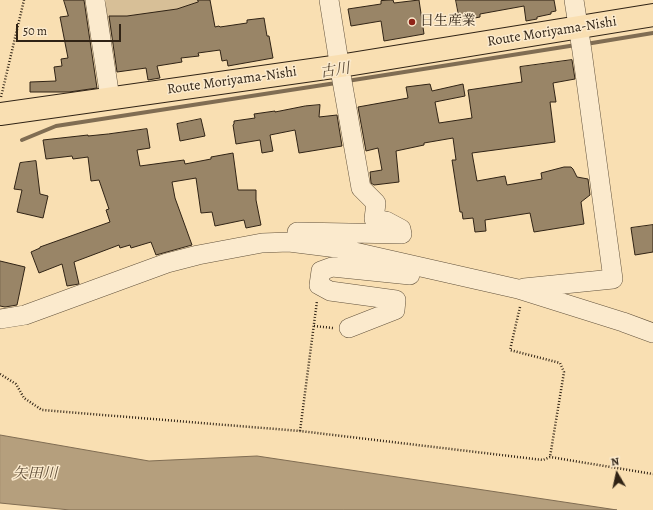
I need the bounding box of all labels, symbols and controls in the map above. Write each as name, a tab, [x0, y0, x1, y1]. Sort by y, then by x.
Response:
street label: Route Moriyama-Nishi	[486, 13, 618, 51]
place label: 日生産業	[420, 14, 476, 30]
scale bar	[18, 16, 123, 42]
marker: 日生産業	[407, 17, 417, 27]
text: 50 m	[23, 23, 47, 39]
water label: 古川	[319, 60, 351, 82]
street label: Route Moriyama-Nishi	[166, 64, 298, 98]
north arrow	[597, 454, 637, 494]
text: N	[610, 454, 620, 470]
water label: 矢田川	[13, 465, 57, 483]

